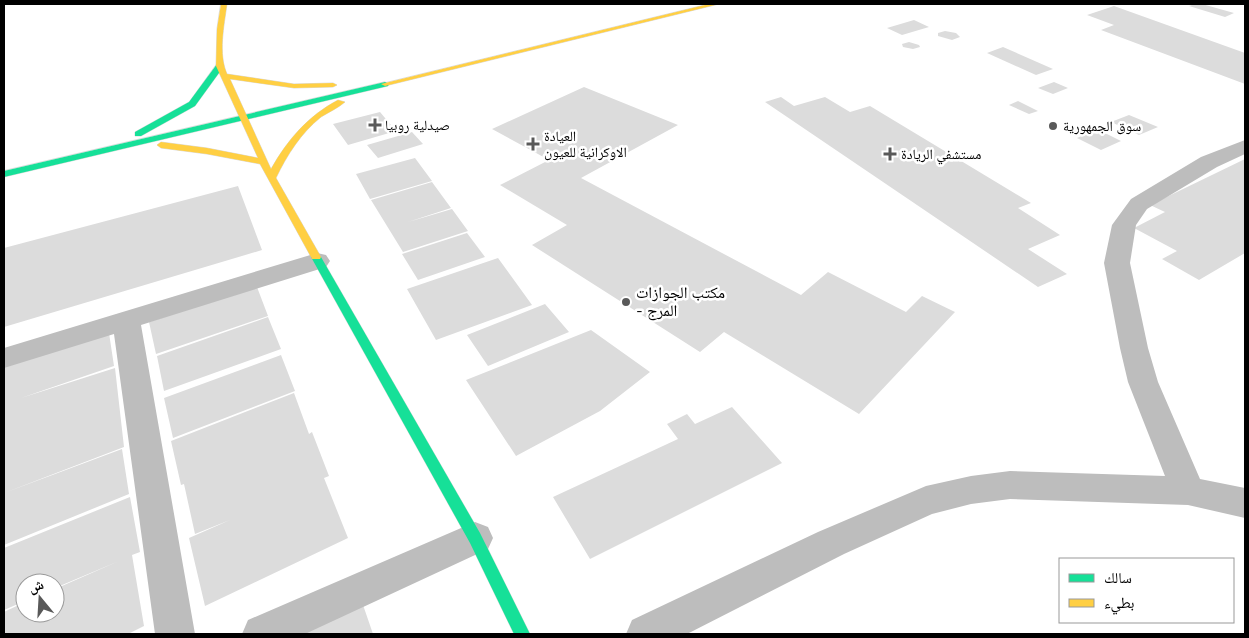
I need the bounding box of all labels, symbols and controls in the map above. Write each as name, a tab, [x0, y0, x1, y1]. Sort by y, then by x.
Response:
place label: صيدلية روبيا	[385, 116, 450, 135]
place label: سوق الجمهورية	[1063, 117, 1141, 136]
marker: صيدلية روبيا	[369, 119, 381, 131]
marker: سوق الجمهورية	[1047, 120, 1059, 132]
place label: العيادة الاوكرانية للعيون	[544, 127, 627, 162]
marker: العيادة الاوكرانية للعيون	[526, 137, 540, 151]
place label: مستشفي الريادة	[901, 145, 981, 165]
marker: مستشفي الريادة	[883, 147, 897, 161]
place label: مكتب الجوازات - المرج	[636, 282, 725, 322]
marker: مكتب الجوازات - المرج	[620, 296, 632, 308]
legend	[1059, 558, 1234, 623]
text: سالك	[1104, 568, 1132, 588]
north arrow	[15, 573, 65, 623]
text: ش	[26, 575, 46, 597]
text: بطيء	[1104, 593, 1134, 615]

